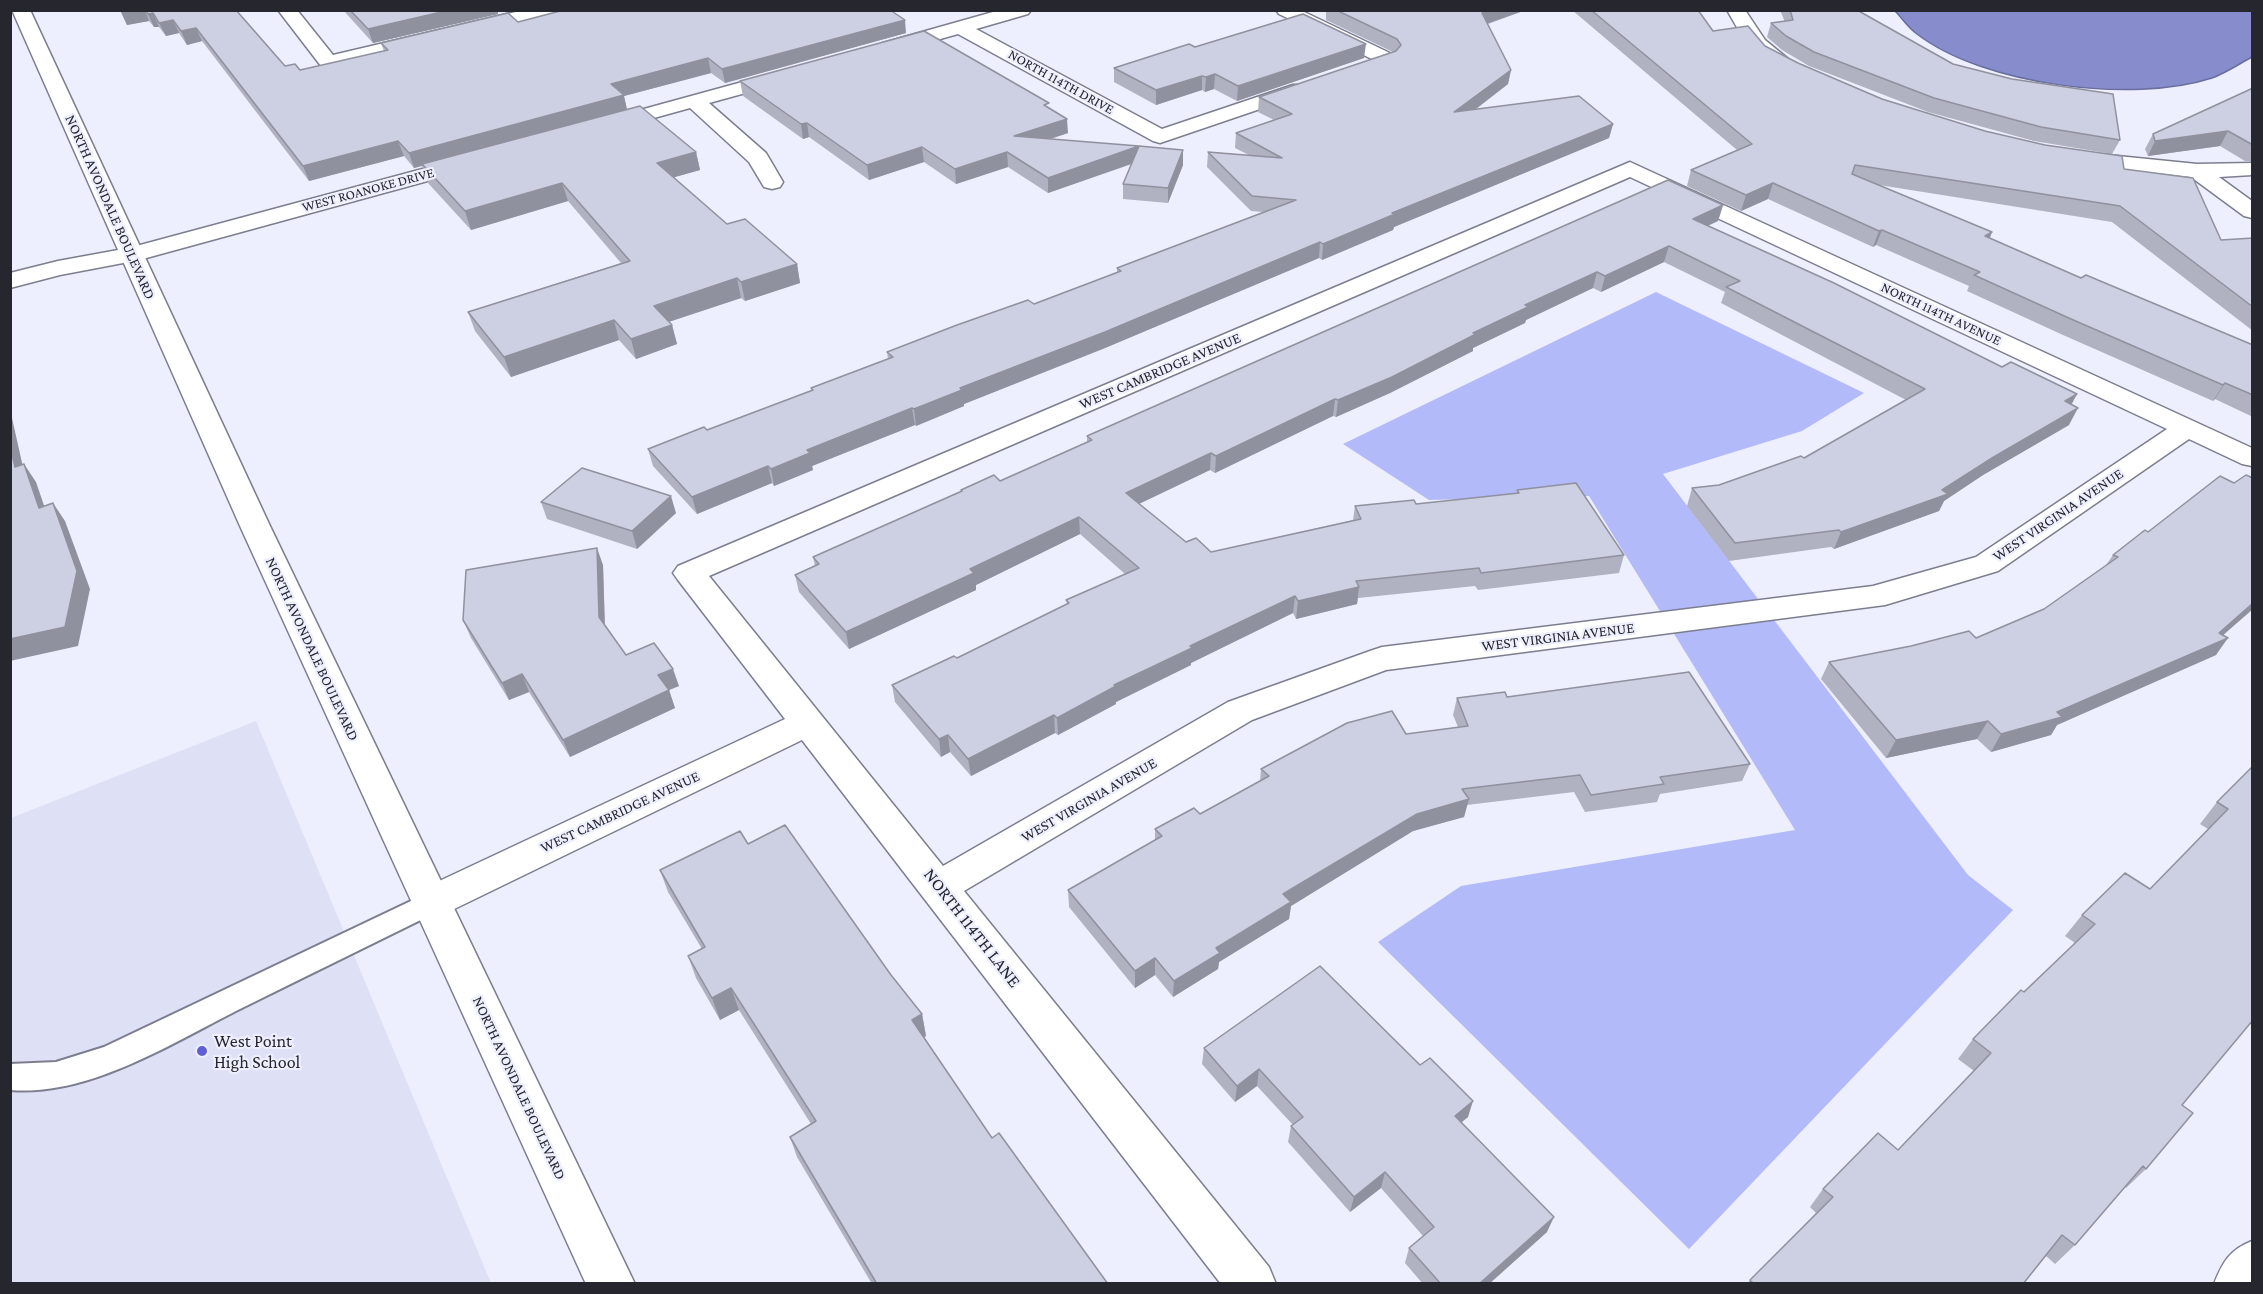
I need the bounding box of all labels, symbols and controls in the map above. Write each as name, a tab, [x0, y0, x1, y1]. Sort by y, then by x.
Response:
street label: NORTH 114TH DRIVE	[1005, 46, 1117, 118]
street label: NORTH AVONDALE BOULEVARD	[61, 112, 159, 302]
street label: WEST ROANOKE DRIVE	[300, 164, 436, 216]
street label: NORTH 114TH AVENUE	[1878, 279, 2004, 349]
street label: WEST CAMBRIDGE AVENUE	[1077, 329, 1243, 413]
street label: WEST VIRGINIA AVENUE	[1989, 465, 2127, 565]
street label: NORTH AVONDALE BOULEVARD	[262, 554, 362, 744]
street label: WEST VIRGINIA AVENUE	[1481, 619, 1635, 655]
street label: WEST VIRGINIA AVENUE	[1018, 754, 1160, 846]
street label: WEST CAMBRIDGE AVENUE	[537, 767, 703, 857]
street label: NORTH 114TH LANE	[919, 864, 1025, 992]
street label: NORTH AVONDALE BOULEVARD	[469, 993, 569, 1183]
place label: West Point High School	[214, 1030, 300, 1072]
marker: West Point High School	[195, 1044, 209, 1058]

